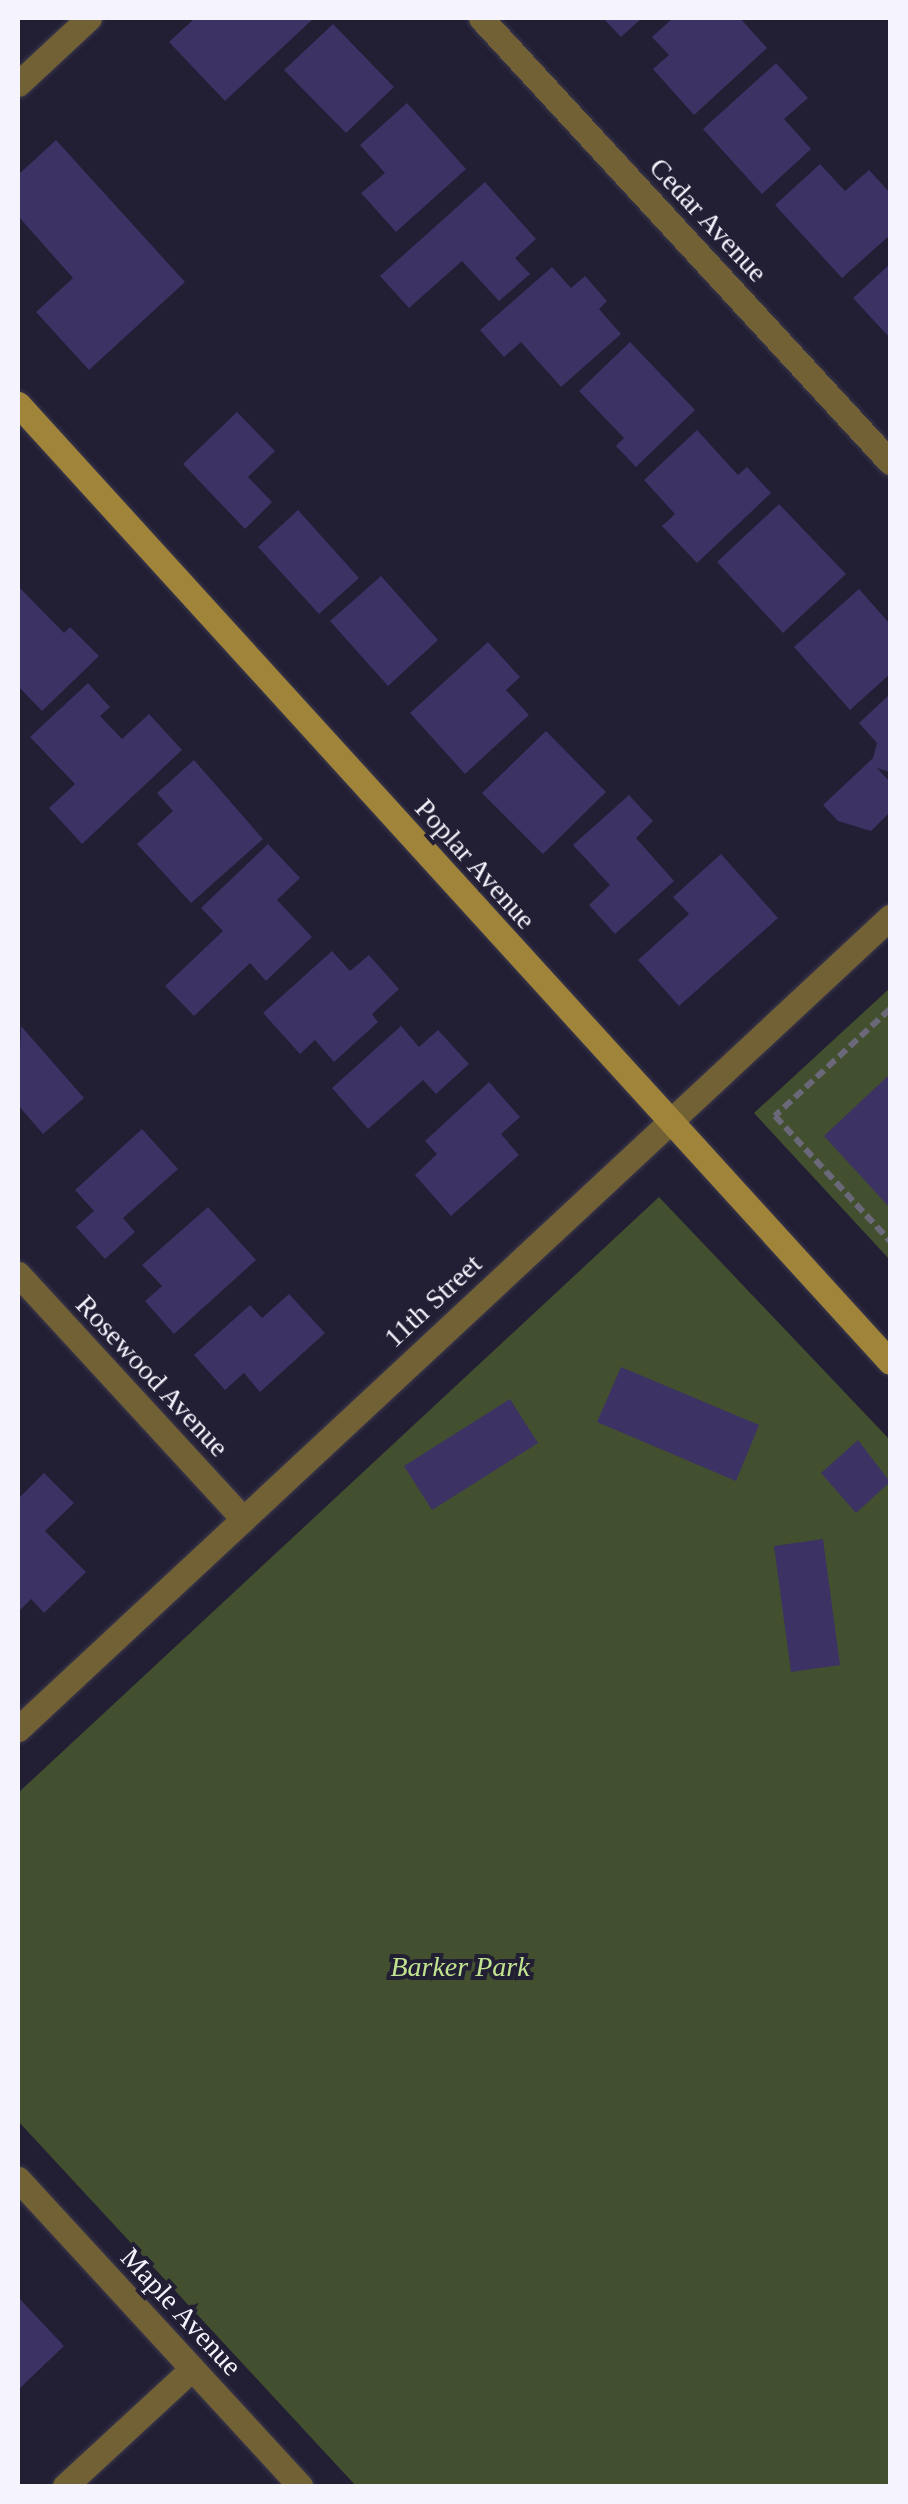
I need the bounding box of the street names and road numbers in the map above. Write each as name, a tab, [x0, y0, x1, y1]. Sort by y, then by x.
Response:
street label: Cedar Avenue	[642, 150, 774, 290]
street label: Poplar Avenue	[407, 791, 543, 937]
street label: 11th Street	[377, 1247, 489, 1355]
street label: Rosewood Avenue	[68, 1288, 236, 1464]
street label: Maple Avenue	[113, 2241, 249, 2383]

